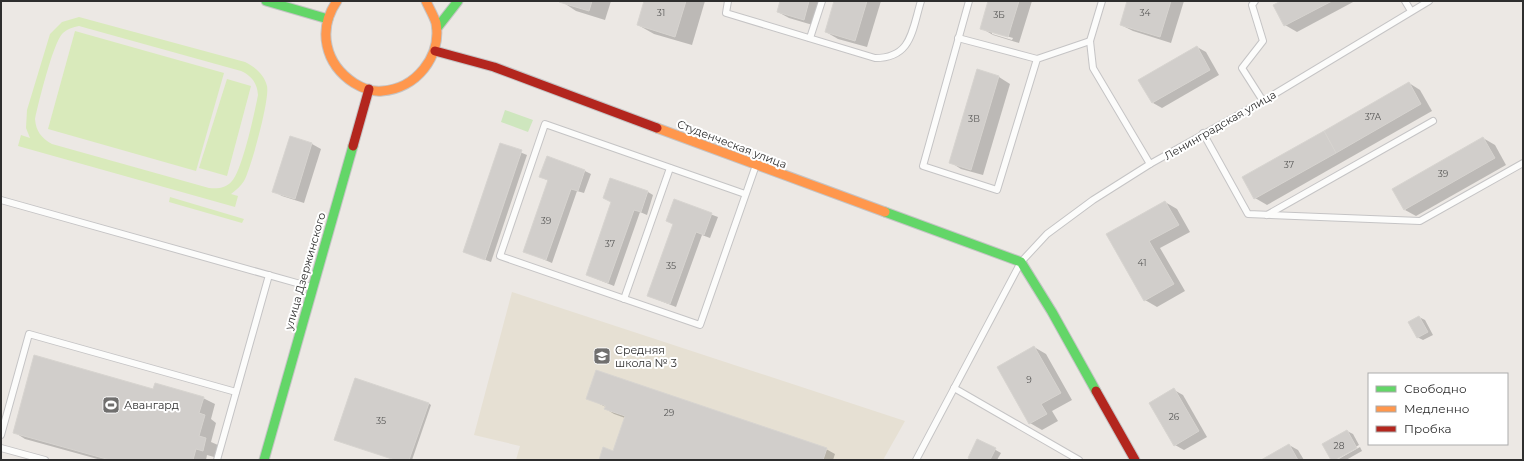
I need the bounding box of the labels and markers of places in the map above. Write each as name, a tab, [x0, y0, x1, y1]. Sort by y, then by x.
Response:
place label: Средняя школа № 3	[615, 343, 677, 370]
school or university icon: Средняя школа № 3	[592, 346, 612, 366]
sports icon: Авангард	[101, 395, 121, 415]
place label: Авангард	[124, 398, 179, 412]

